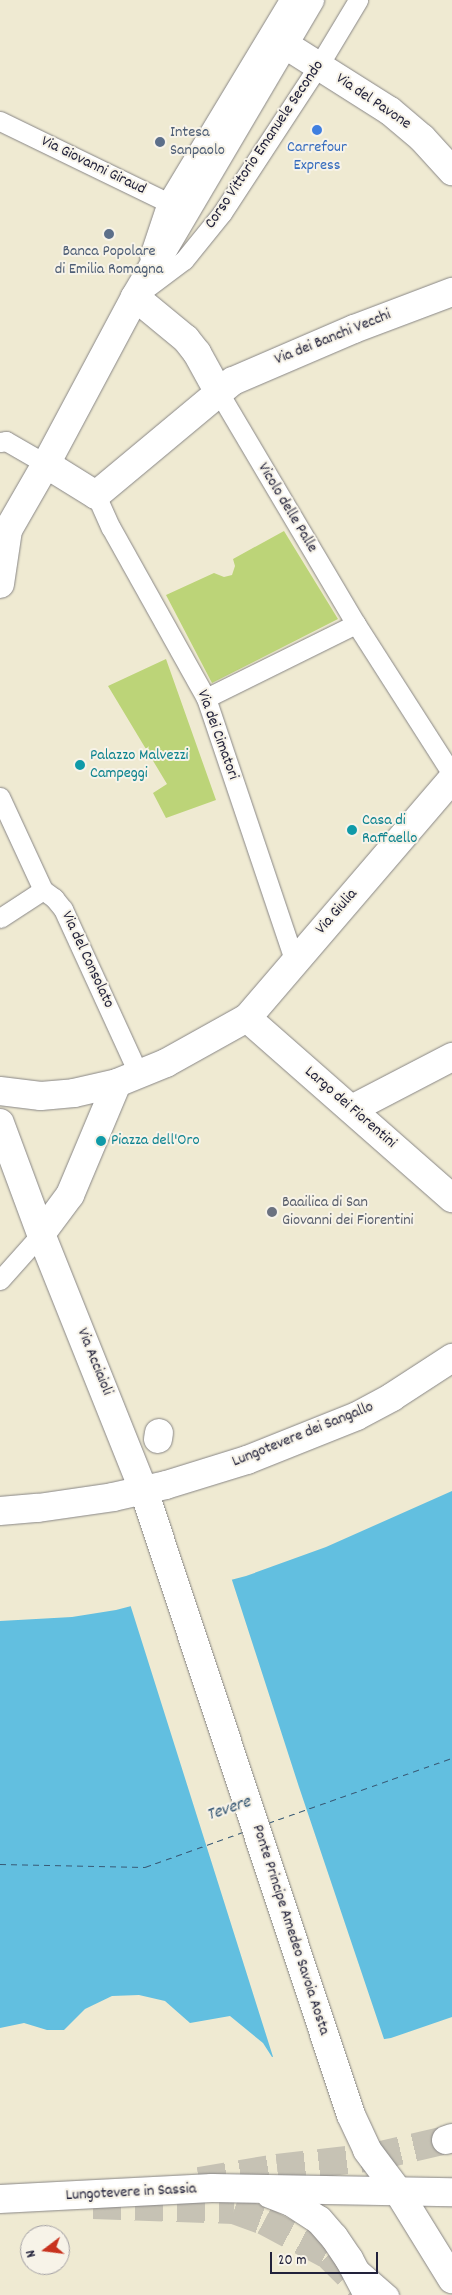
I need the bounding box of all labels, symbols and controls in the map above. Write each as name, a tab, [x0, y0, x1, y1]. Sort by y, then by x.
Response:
street label: Corso Vittorio Emanuele Secondo	[201, 57, 329, 233]
street label: Via del Pavone	[332, 70, 414, 134]
place label: Intesa Sanpaolo	[170, 123, 225, 161]
marker: Carrefour Express	[311, 124, 323, 136]
street label: Via Giovanni Giraud	[37, 132, 149, 200]
marker: Intesa Sanpaolo	[154, 136, 166, 148]
place label: Carrefour Express	[287, 138, 347, 176]
marker: Banca Popolare di Emilia Romagna	[103, 228, 115, 240]
place label: Banca Popolare di Emilia Romagna	[55, 242, 163, 280]
street label: Via dei Banchi Vecchi	[272, 306, 394, 370]
street label: Vicolo delle Palle	[253, 460, 321, 556]
street label: Via dei Cimatori	[192, 687, 242, 783]
place label: Palazzo Malvezzi Campeggi	[90, 746, 189, 784]
marker: Palazzo Malvezzi Campeggi	[74, 759, 86, 771]
place label: Casa di Raffaello	[362, 811, 417, 849]
marker: Casa di Raffaello	[346, 824, 358, 836]
street label: Via Giulia	[312, 885, 362, 939]
street label: Via del Consolato	[56, 909, 118, 1011]
street label: Largo dei Fiorentini	[300, 1063, 400, 1153]
place label: Piazza dell'Oro	[111, 1131, 200, 1151]
marker: Piazza dell'Oro	[95, 1135, 107, 1147]
place label: Baailica di San Giovanni dei Fiorentini	[282, 1193, 414, 1231]
marker: Baailica di San Giovanni dei Fiorentini	[266, 1206, 278, 1218]
street label: Via Acciaioli	[72, 1326, 116, 1398]
street label: Lungotevere dei Sangallo	[230, 1398, 376, 1472]
water label: Tevere	[204, 1792, 254, 1828]
street label: Ponte Principe Amedeo Savoia Aosta	[247, 1822, 333, 2038]
street label: Lungotevere in Sassia	[65, 2180, 197, 2206]
north arrow	[20, 2225, 70, 2275]
scale bar	[272, 2242, 380, 2274]
text: N	[21, 2248, 42, 2260]
text: 20 m	[278, 2250, 306, 2272]

